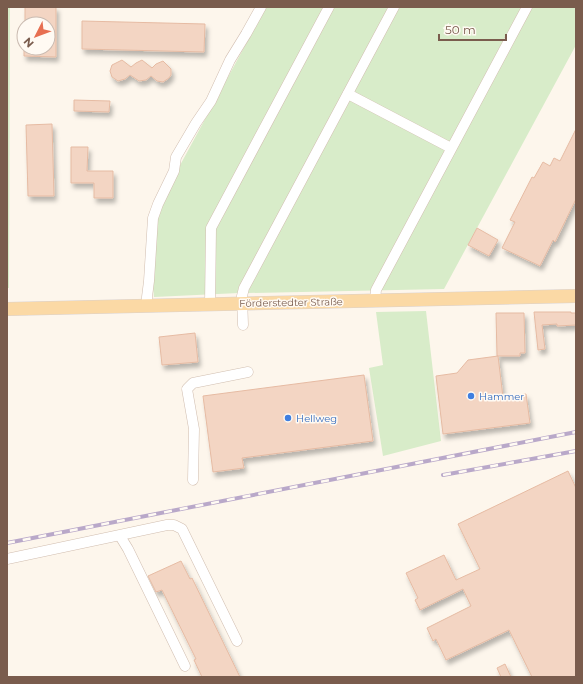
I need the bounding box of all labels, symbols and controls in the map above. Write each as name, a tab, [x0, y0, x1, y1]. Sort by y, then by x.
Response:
north arrow	[16, 16, 56, 56]
scale bar	[439, 16, 506, 42]
text: 50 m	[445, 22, 476, 37]
text: N	[20, 35, 37, 51]
street label: Förderstedter Straße	[239, 295, 343, 310]
place label: Hammer	[479, 390, 524, 403]
marker: Hammer	[466, 391, 476, 401]
place label: Hellweg	[296, 412, 337, 425]
marker: Hellweg	[283, 413, 293, 423]

